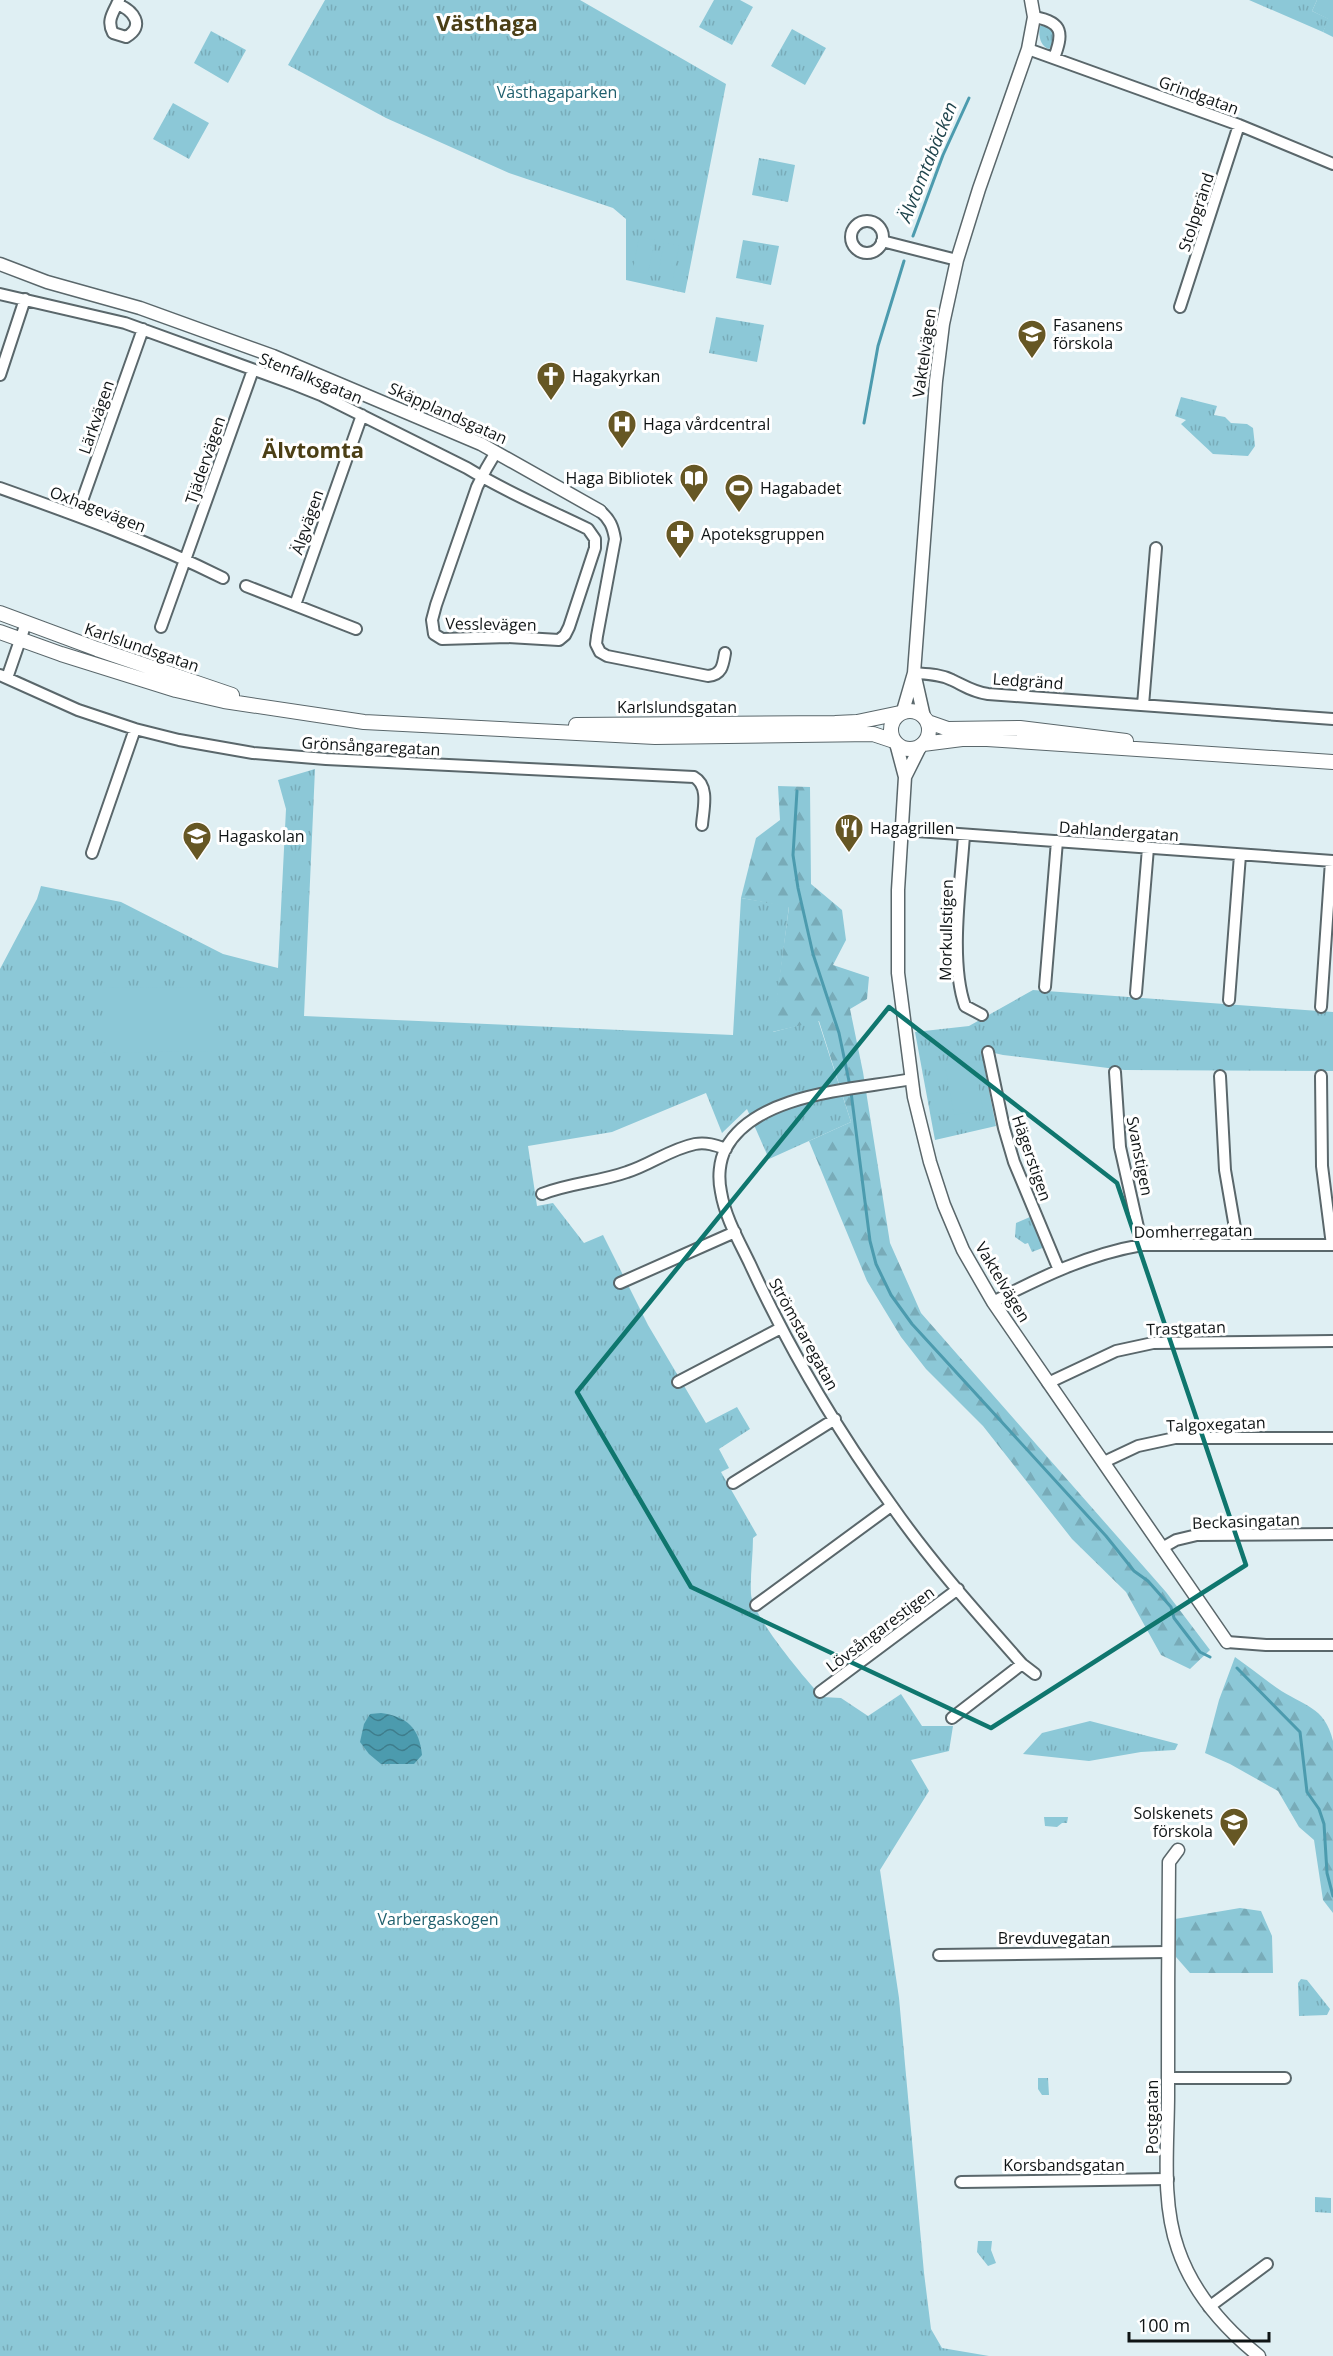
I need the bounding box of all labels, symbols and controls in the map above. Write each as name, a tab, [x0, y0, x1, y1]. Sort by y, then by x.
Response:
district label: Västhaga	[436, 7, 538, 37]
street label: Grindgatan	[1156, 70, 1242, 120]
park label: Västhagaparken	[497, 81, 617, 103]
water label: Älvtomtabäcken	[891, 98, 962, 227]
street label: Stolpgränd	[1173, 170, 1219, 254]
street label: Vaktelvägen	[907, 307, 941, 399]
place label: Fasanens förskola	[1053, 314, 1123, 354]
school or university icon: Fasanens förskola	[1016, 318, 1048, 360]
street label: Stenfalksgatan	[256, 347, 366, 409]
church icon: Hagakyrkan	[535, 360, 567, 402]
place label: Hagakyrkan	[572, 365, 660, 387]
street label: Lärkvägen	[73, 377, 119, 457]
street label: Skäpplandsgatan	[385, 377, 511, 449]
hospital icon: Haga vårdcentral	[606, 408, 638, 450]
street label: Tjädervägen	[180, 413, 230, 507]
place label: Haga vårdcentral	[643, 413, 770, 435]
district label: Älvtomta	[262, 434, 364, 464]
library icon: Haga Bibliotek	[678, 462, 710, 504]
place label: Haga Bibliotek	[566, 467, 674, 489]
sports icon: Hagabadet	[723, 472, 755, 514]
place label: Hagabadet	[760, 477, 842, 499]
street label: Oxhagevägen	[47, 481, 149, 537]
street label: Älgvägen	[286, 487, 328, 557]
pharmacy icon: Apoteksgruppen	[664, 518, 696, 560]
place label: Apoteksgruppen	[701, 523, 825, 545]
street label: Vesslevägen	[445, 612, 537, 636]
street label: Karlslundsgatan	[82, 617, 202, 677]
street label: Ledgränd	[992, 668, 1064, 694]
street label: Karlslundsgatan	[617, 696, 737, 718]
street label: Grönsångaregatan	[301, 731, 441, 761]
restaurant icon: Hagagrillen	[833, 812, 865, 854]
street label: Dahlandergatan	[1058, 816, 1180, 846]
place label: Hagagrillen	[870, 817, 954, 839]
school or university icon: Hagaskolan	[181, 820, 213, 862]
place label: Hagaskolan	[218, 825, 305, 847]
street label: Morkullstigen	[934, 879, 958, 981]
street label: Hägerstigen	[1007, 1112, 1057, 1204]
street label: Svanstigen	[1122, 1114, 1158, 1198]
street label: Domherregatan	[1133, 1219, 1253, 1243]
street label: Vaktelvägen	[970, 1238, 1036, 1326]
street label: Strömstaregatan	[764, 1274, 844, 1394]
street label: Trastgatan	[1146, 1316, 1226, 1340]
street label: Talgoxegatan	[1166, 1411, 1266, 1437]
street label: Beckasingatan	[1192, 1508, 1300, 1534]
street label: Lövsångarestigen	[821, 1581, 939, 1677]
place label: Solskenets förskola	[1133, 1802, 1213, 1842]
school or university icon: Solskenets förskola	[1218, 1806, 1250, 1848]
park label: Varbergaskogen	[378, 1908, 499, 1930]
street label: Brevduvegatan	[998, 1927, 1110, 1949]
street label: Postgatan	[1141, 2080, 1163, 2154]
street label: Korsbandsgatan	[1003, 2154, 1125, 2176]
scale bar	[1129, 2305, 1268, 2343]
text: 100 m	[1138, 2313, 1190, 2337]

